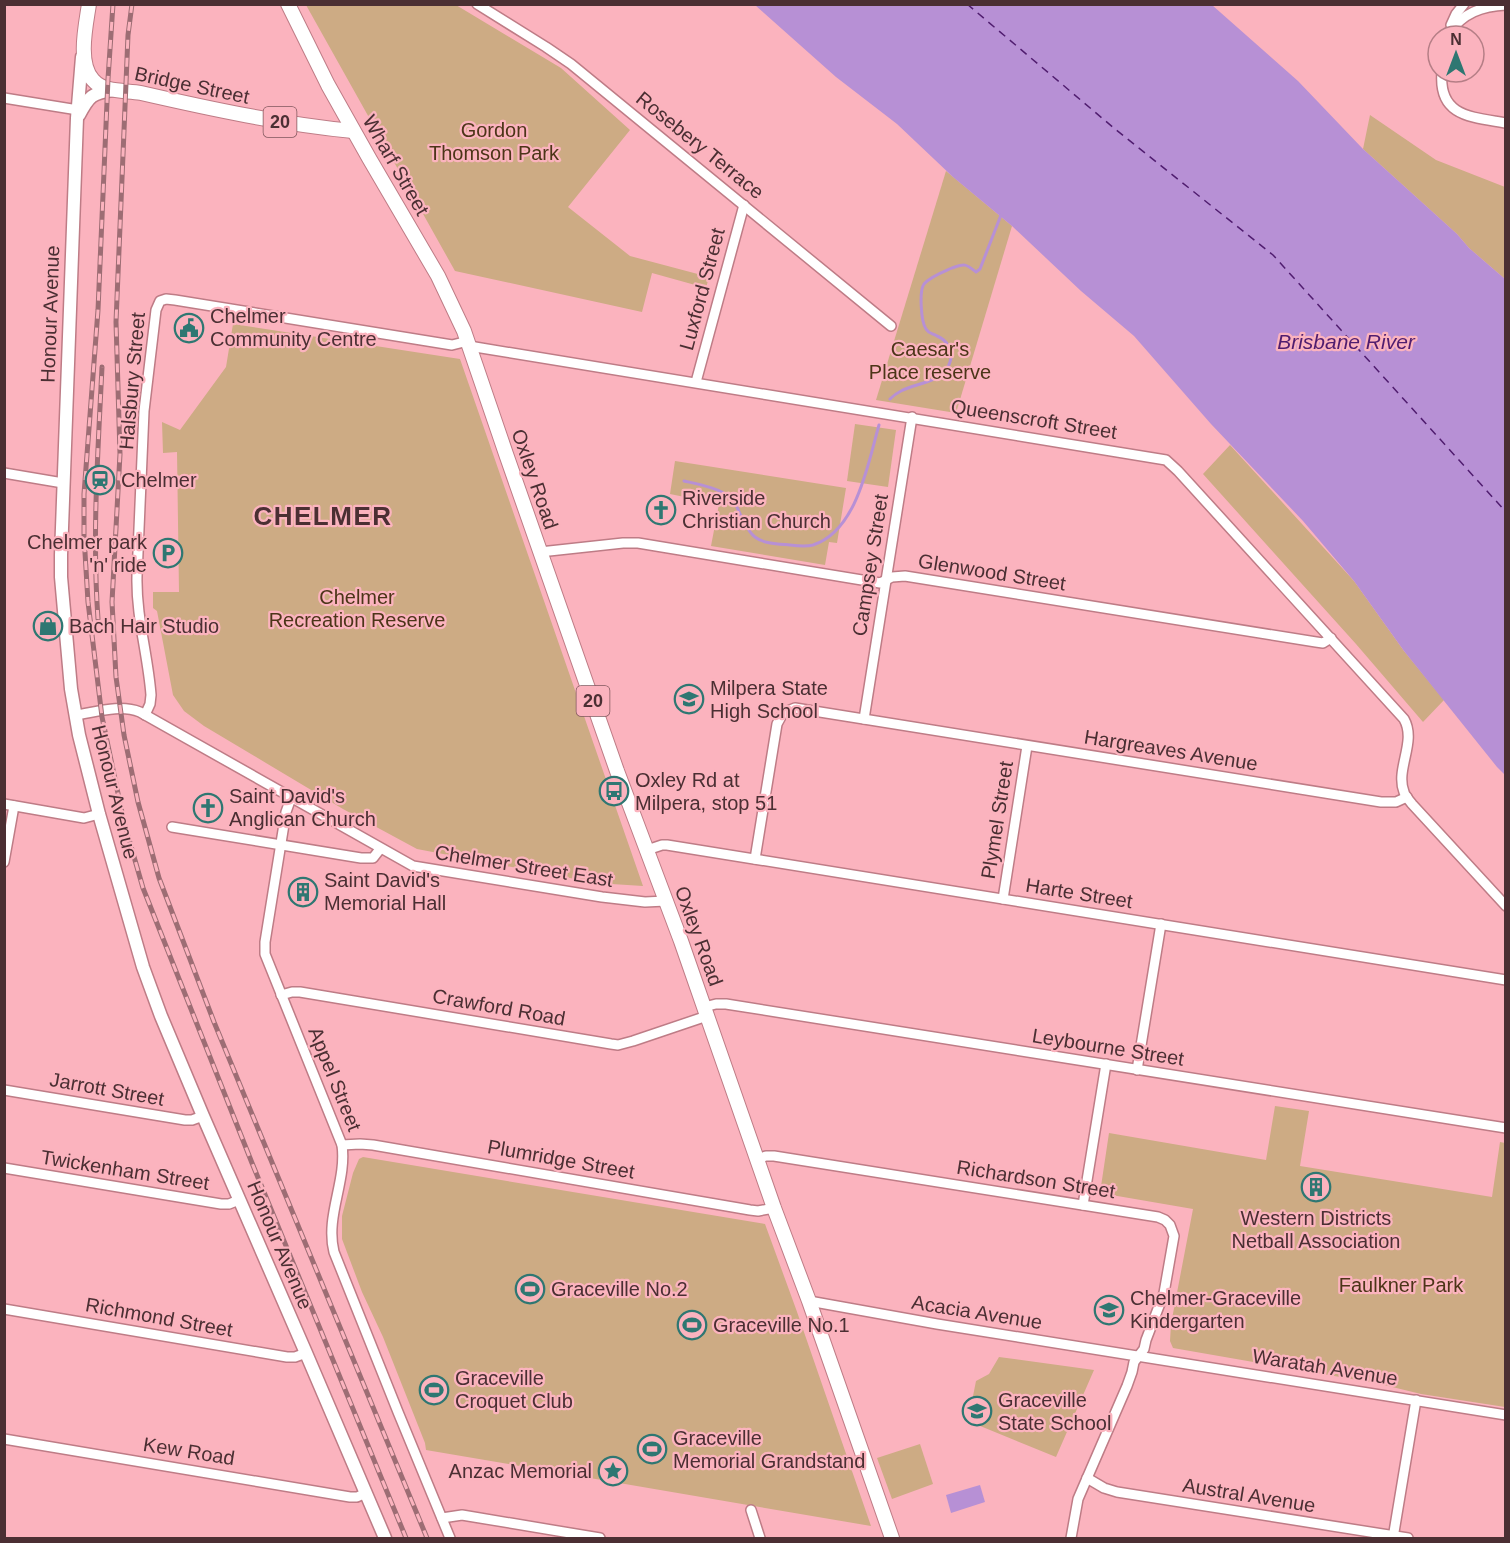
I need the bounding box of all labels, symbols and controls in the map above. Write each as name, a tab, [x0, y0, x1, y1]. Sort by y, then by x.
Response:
north arrow	[1426, 24, 1486, 84]
text: N	[1450, 31, 1462, 48]
street label: Bridge Street	[133, 62, 252, 108]
street label: Rosebery Terrace	[632, 87, 768, 203]
road number: 20	[264, 107, 296, 137]
street label: Wharf Street	[358, 111, 434, 219]
park label: Gordon Thomson Park	[429, 119, 560, 164]
street label: Luxford Street	[675, 225, 729, 353]
street label: Honour Avenue	[37, 245, 63, 383]
place label: Chelmer Community Centre	[210, 305, 377, 350]
street label: Halsbury Street	[115, 311, 149, 451]
public building icon: Chelmer Community Centre	[173, 312, 205, 344]
water label: Brisbane River	[1277, 330, 1416, 353]
park label: Caesar's Place reserve	[869, 338, 991, 383]
street label: Queenscroft Street	[949, 395, 1119, 443]
street label: Oxley Road	[508, 426, 562, 532]
station icon: Chelmer	[84, 464, 116, 496]
place label: Chelmer	[121, 469, 197, 491]
place label: Riverside Christian Church	[682, 487, 831, 532]
street label: Campsey Street	[848, 492, 892, 638]
church icon: Riverside Christian Church	[645, 494, 677, 526]
district label: CHELMER	[253, 501, 393, 531]
place label: Chelmer park 'n' ride	[27, 531, 148, 576]
parking icon: Chelmer park 'n' ride	[152, 537, 184, 569]
street label: Glenwood Street	[917, 549, 1068, 595]
park label: Chelmer Recreation Reserve	[269, 586, 445, 631]
shop icon: Bach Hair Studio	[32, 610, 64, 642]
place label: Bach Hair Studio	[69, 615, 219, 637]
place label: Milpera State High School	[710, 677, 828, 722]
school or university icon: Milpera State High School	[673, 683, 705, 715]
road number: 20	[576, 686, 610, 716]
street label: Honour Avenue	[88, 723, 142, 861]
street label: Hargreaves Avenue	[1083, 725, 1259, 775]
street label: Plymel Street	[977, 759, 1017, 880]
place label: Oxley Rd at Milpera, stop 51	[635, 769, 777, 814]
bus stop icon: Oxley Rd at Milpera, stop 51	[598, 775, 630, 807]
place label: Saint David's Anglican Church	[229, 785, 376, 830]
church icon: Saint David's Anglican Church	[192, 792, 224, 824]
street label: Chelmer Street East	[433, 841, 615, 891]
place label: Saint David's Memorial Hall	[324, 869, 446, 914]
street label: Harte Street	[1024, 874, 1134, 912]
building icon: Saint David's Memorial Hall	[287, 876, 319, 908]
street label: Oxley Road	[671, 883, 727, 989]
street label: Crawford Road	[431, 984, 567, 1030]
street label: Appel Street	[304, 1024, 366, 1135]
street label: Leybourne Street	[1031, 1024, 1186, 1070]
street label: Jarrott Street	[48, 1068, 166, 1110]
street label: Plumridge Street	[486, 1135, 637, 1183]
street label: Twickenham Street	[39, 1146, 211, 1194]
street label: Richardson Street	[955, 1156, 1117, 1202]
building icon: Western Districts Netball Association	[1300, 1171, 1332, 1203]
street label: Honour Avenue	[243, 1177, 317, 1313]
place label: Western Districts Netball Association	[1232, 1207, 1400, 1252]
sports icon: Graceville No.2	[514, 1273, 546, 1305]
park label: Faulkner Park	[1339, 1274, 1464, 1296]
place label: Graceville No.2	[551, 1278, 688, 1300]
place label: Chelmer-Graceville Kindergarten	[1130, 1287, 1301, 1332]
street label: Acacia Avenue	[910, 1291, 1044, 1333]
street label: Richmond Street	[84, 1293, 235, 1341]
school or university icon: Chelmer-Graceville Kindergarten	[1093, 1294, 1125, 1326]
sports icon: Graceville No.1	[676, 1309, 708, 1341]
place label: Graceville No.1	[713, 1314, 850, 1336]
street label: Waratah Avenue	[1251, 1345, 1399, 1389]
place label: Graceville Croquet Club	[455, 1367, 573, 1412]
sports icon: Graceville Croquet Club	[418, 1374, 450, 1406]
place label: Graceville State School	[998, 1389, 1111, 1434]
school or university icon: Graceville State School	[961, 1395, 993, 1427]
place label: Graceville Memorial Grandstand	[673, 1427, 865, 1472]
street label: Kew Road	[142, 1433, 236, 1469]
sports icon: Graceville Memorial Grandstand	[636, 1433, 668, 1465]
place icon: Anzac Memorial	[597, 1455, 629, 1487]
place label: Anzac Memorial	[449, 1460, 592, 1482]
street label: Austral Avenue	[1181, 1474, 1317, 1516]

